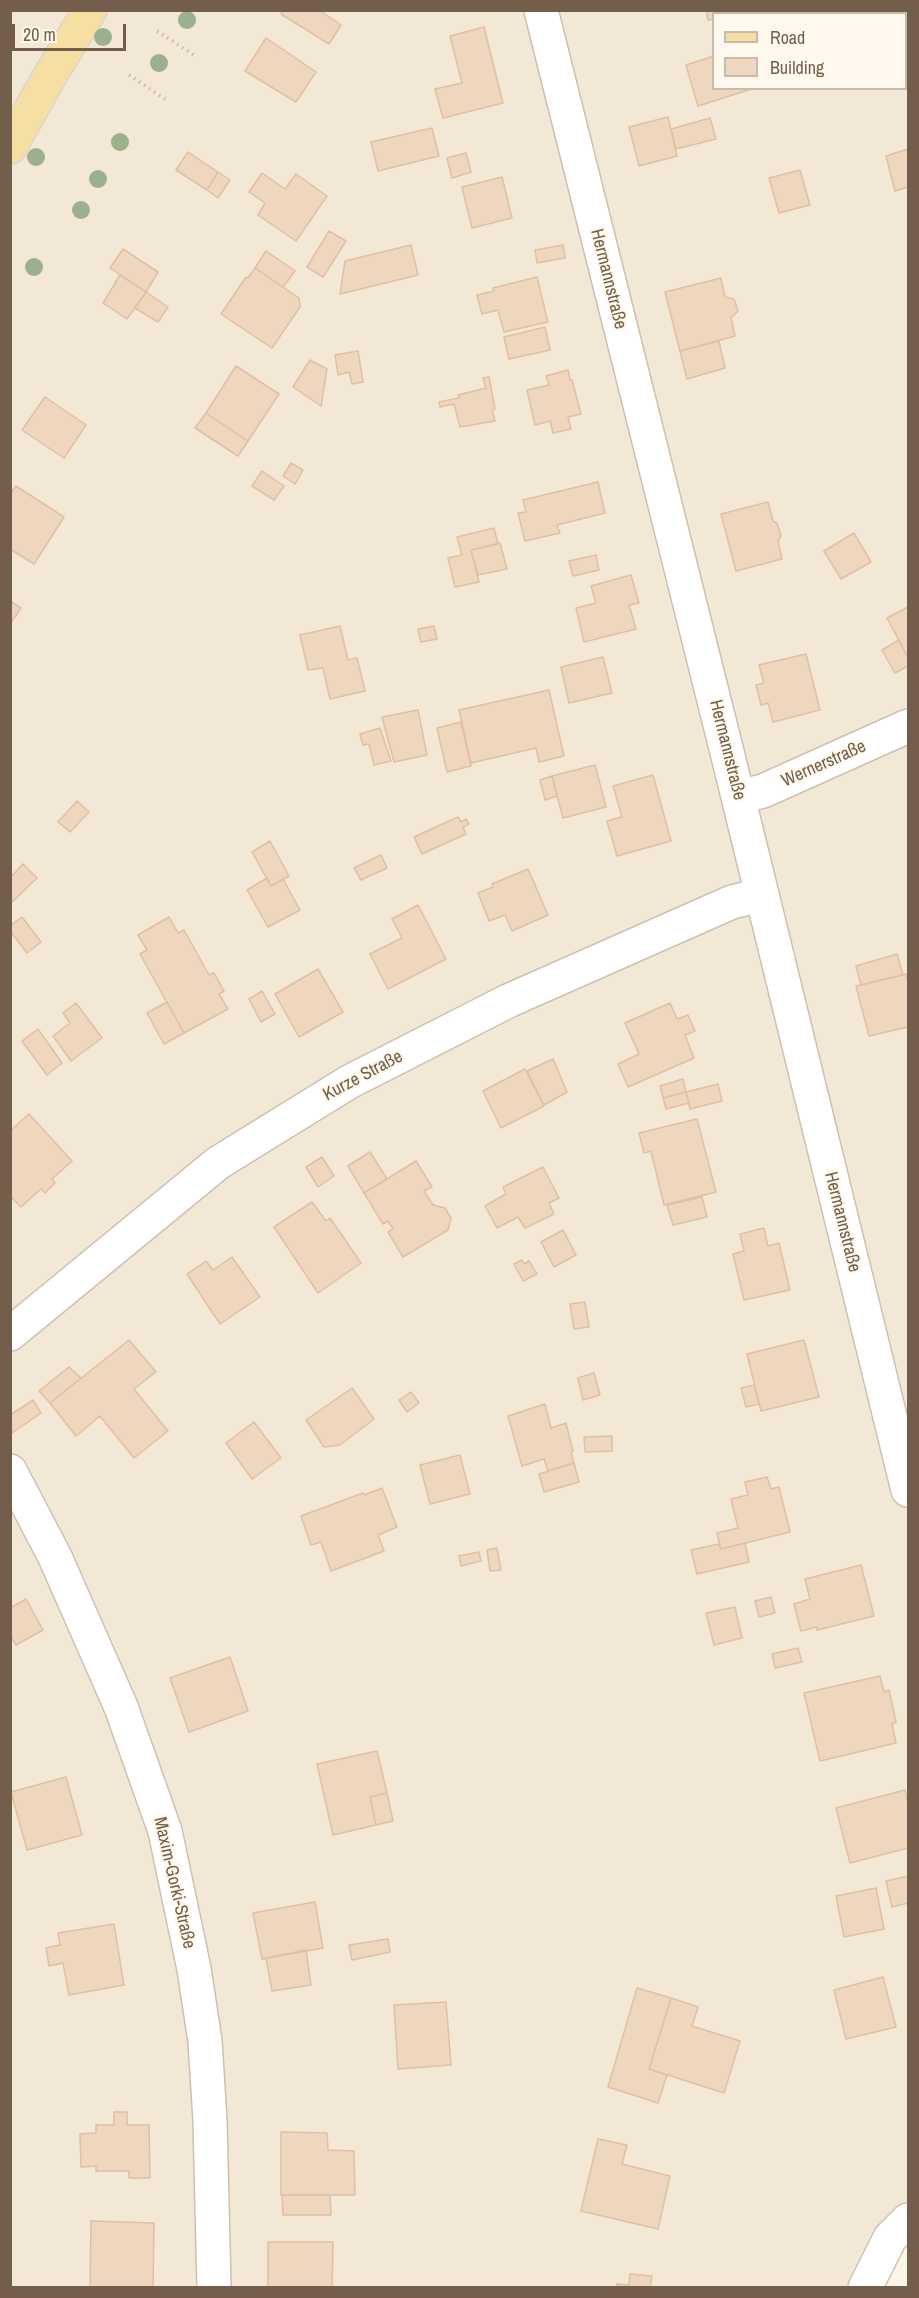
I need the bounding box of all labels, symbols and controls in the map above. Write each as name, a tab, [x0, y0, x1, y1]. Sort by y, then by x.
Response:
scale bar	[15, 12, 129, 50]
legend	[712, 12, 907, 90]
text: 20 m	[23, 22, 56, 47]
text: Road	[770, 25, 805, 50]
text: Building	[770, 55, 824, 80]
street label: Hermannstraße	[585, 227, 631, 331]
street label: Hermannstraße	[704, 698, 750, 802]
street label: Wernerstraße	[779, 736, 869, 792]
street label: Kurze Straße	[320, 1046, 406, 1106]
street label: Hermannstraße	[819, 1170, 865, 1274]
street label: Maxim-Gorki-Straße	[148, 1815, 200, 1951]

